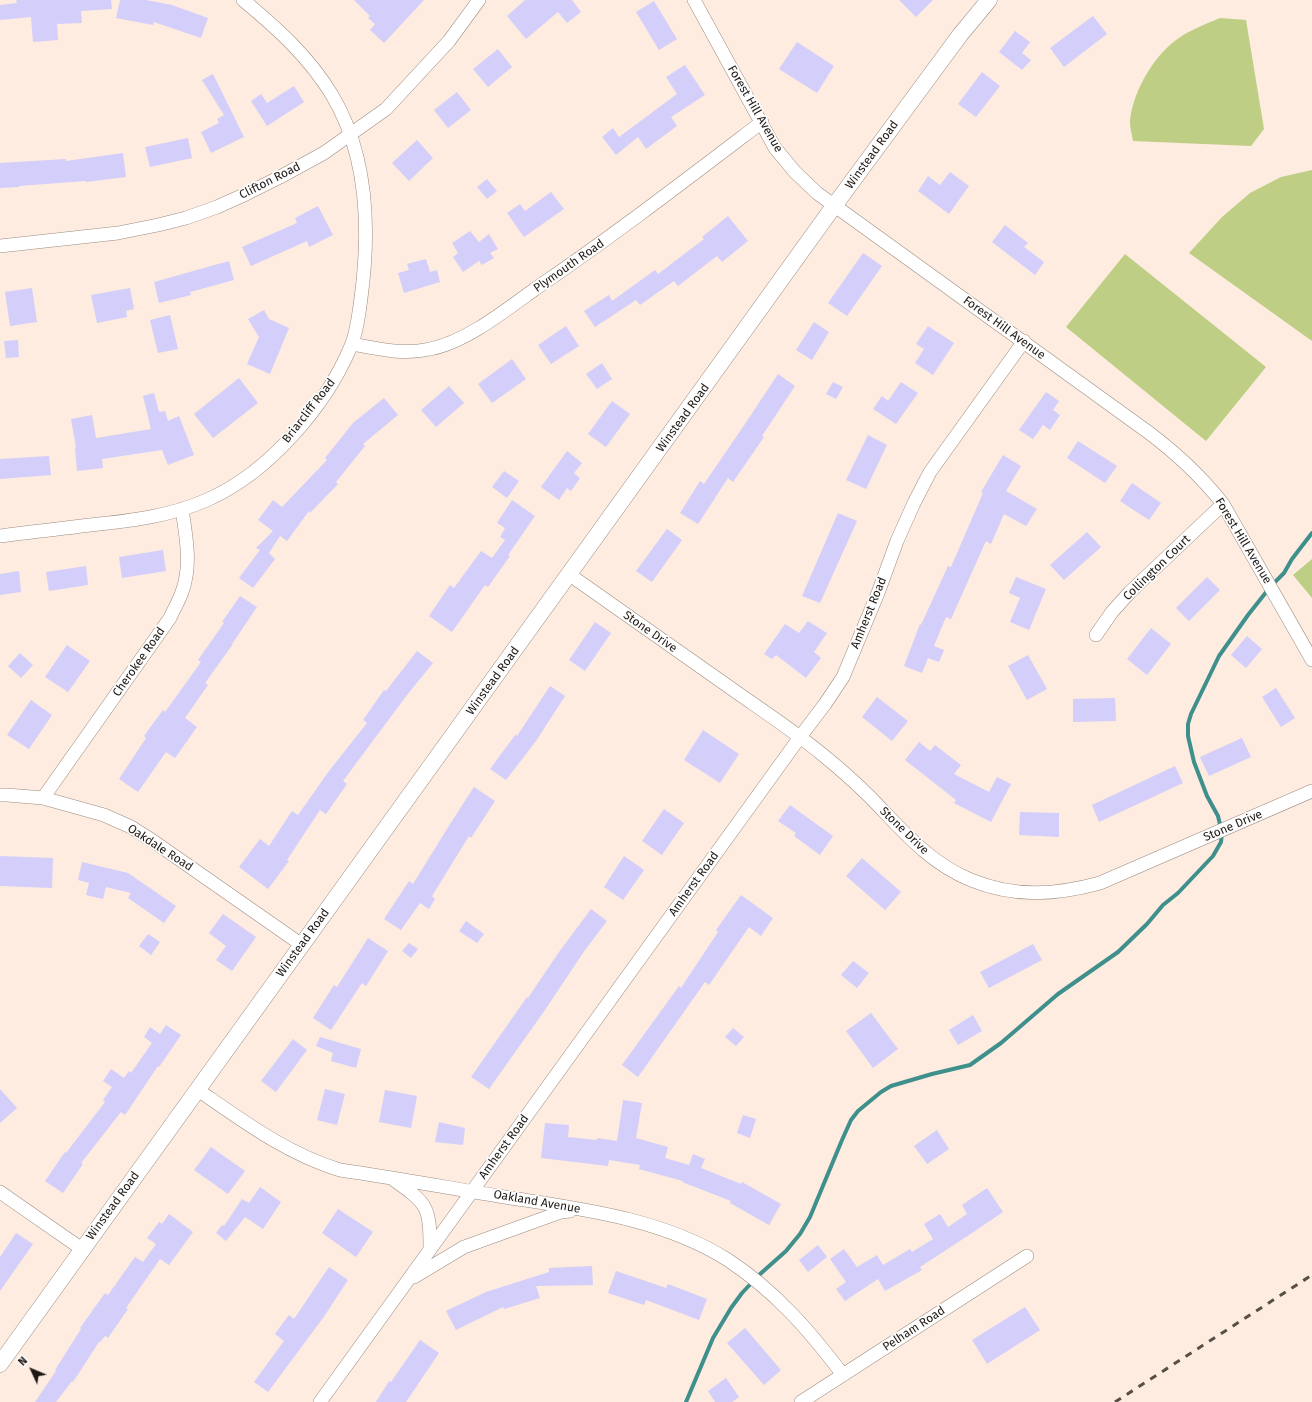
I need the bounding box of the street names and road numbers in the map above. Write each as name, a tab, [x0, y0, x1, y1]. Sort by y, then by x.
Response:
street label: Forest Hill Avenue	[724, 63, 786, 155]
street label: Winstead Road	[842, 118, 902, 192]
street label: Clifton Road	[237, 159, 303, 203]
street label: Plymouth Road	[531, 236, 607, 296]
street label: Forest Hill Avenue	[960, 293, 1048, 363]
street label: Briarcliff Road	[279, 376, 339, 446]
street label: Winstead Road	[653, 381, 713, 455]
street label: Forest Hill Avenue	[1212, 495, 1274, 587]
street label: Collington Court	[1120, 532, 1194, 604]
street label: Amherst Road	[848, 575, 890, 651]
street label: Stone Drive	[620, 608, 680, 656]
street label: Cherokee Road	[110, 625, 168, 699]
street label: Winstead Road	[463, 644, 523, 718]
street label: Stone Drive	[876, 804, 932, 858]
street label: Stone Drive	[1201, 807, 1265, 845]
street label: Oakdale Road	[125, 821, 195, 875]
street label: Amherst Road	[666, 849, 722, 919]
street label: Winstead Road	[273, 906, 333, 980]
street label: Amherst Road	[476, 1112, 532, 1182]
street label: Winstead Road	[83, 1169, 143, 1243]
street label: Oakland Avenue	[492, 1187, 582, 1217]
street label: Pelham Road	[880, 1304, 948, 1354]

